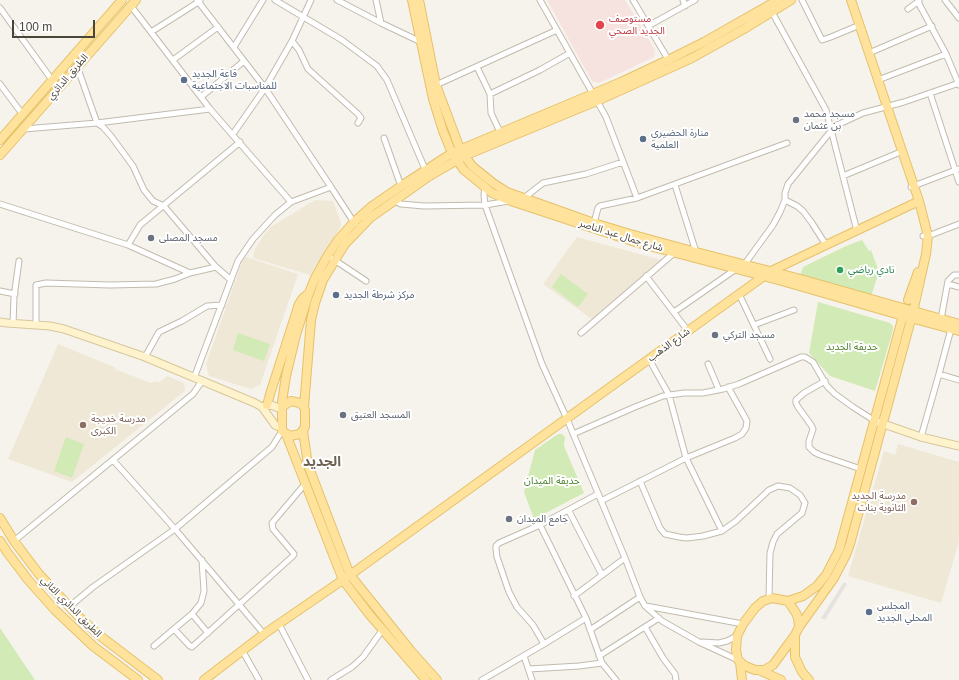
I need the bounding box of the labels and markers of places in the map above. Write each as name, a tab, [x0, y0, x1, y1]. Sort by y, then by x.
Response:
place label: مستوصف الجديد الصحي	[609, 13, 665, 36]
marker: مستوصف الجديد الصحي	[594, 19, 606, 31]
place label: قاعة الجديد للمناسبات الاجتماعية	[192, 68, 277, 92]
marker: قاعة الجديد للمناسبات الاجتماعية	[179, 75, 189, 85]
place label: مسجد محمد بن عثمان	[804, 108, 855, 132]
marker: مسجد محمد بن عثمان	[791, 115, 801, 125]
place label: منارة الحضيري العلمية	[651, 127, 709, 150]
marker: منارة الحضيري العلمية	[638, 134, 648, 144]
place label: مسجد المصلى	[159, 232, 218, 244]
marker: مسجد المصلى	[146, 233, 156, 243]
place label: نادي رياضي	[848, 264, 894, 276]
marker: نادي رياضي	[835, 265, 845, 275]
place label: مركز شرطة الجديد	[344, 289, 415, 301]
marker: مركز شرطة الجديد	[331, 290, 341, 300]
place label: مسجد التركي	[723, 329, 775, 341]
marker: مسجد التركي	[710, 330, 720, 340]
place label: المسجد العتيق	[351, 409, 410, 421]
marker: المسجد العتيق	[338, 410, 348, 420]
place label: مدرسة خديجة الكبرى	[91, 413, 146, 436]
marker: مدرسة خديجة الكبرى	[78, 420, 88, 430]
place label: مدرسة الجديد الثانوية بنات	[852, 490, 906, 514]
marker: مدرسة الجديد الثانوية بنات	[909, 497, 919, 507]
place label: جامع الميدان	[517, 513, 568, 525]
marker: جامع الميدان	[504, 514, 514, 524]
place label: المجلس المحلي الجديد	[877, 600, 932, 624]
marker: المجلس المحلي الجديد	[864, 607, 874, 617]

